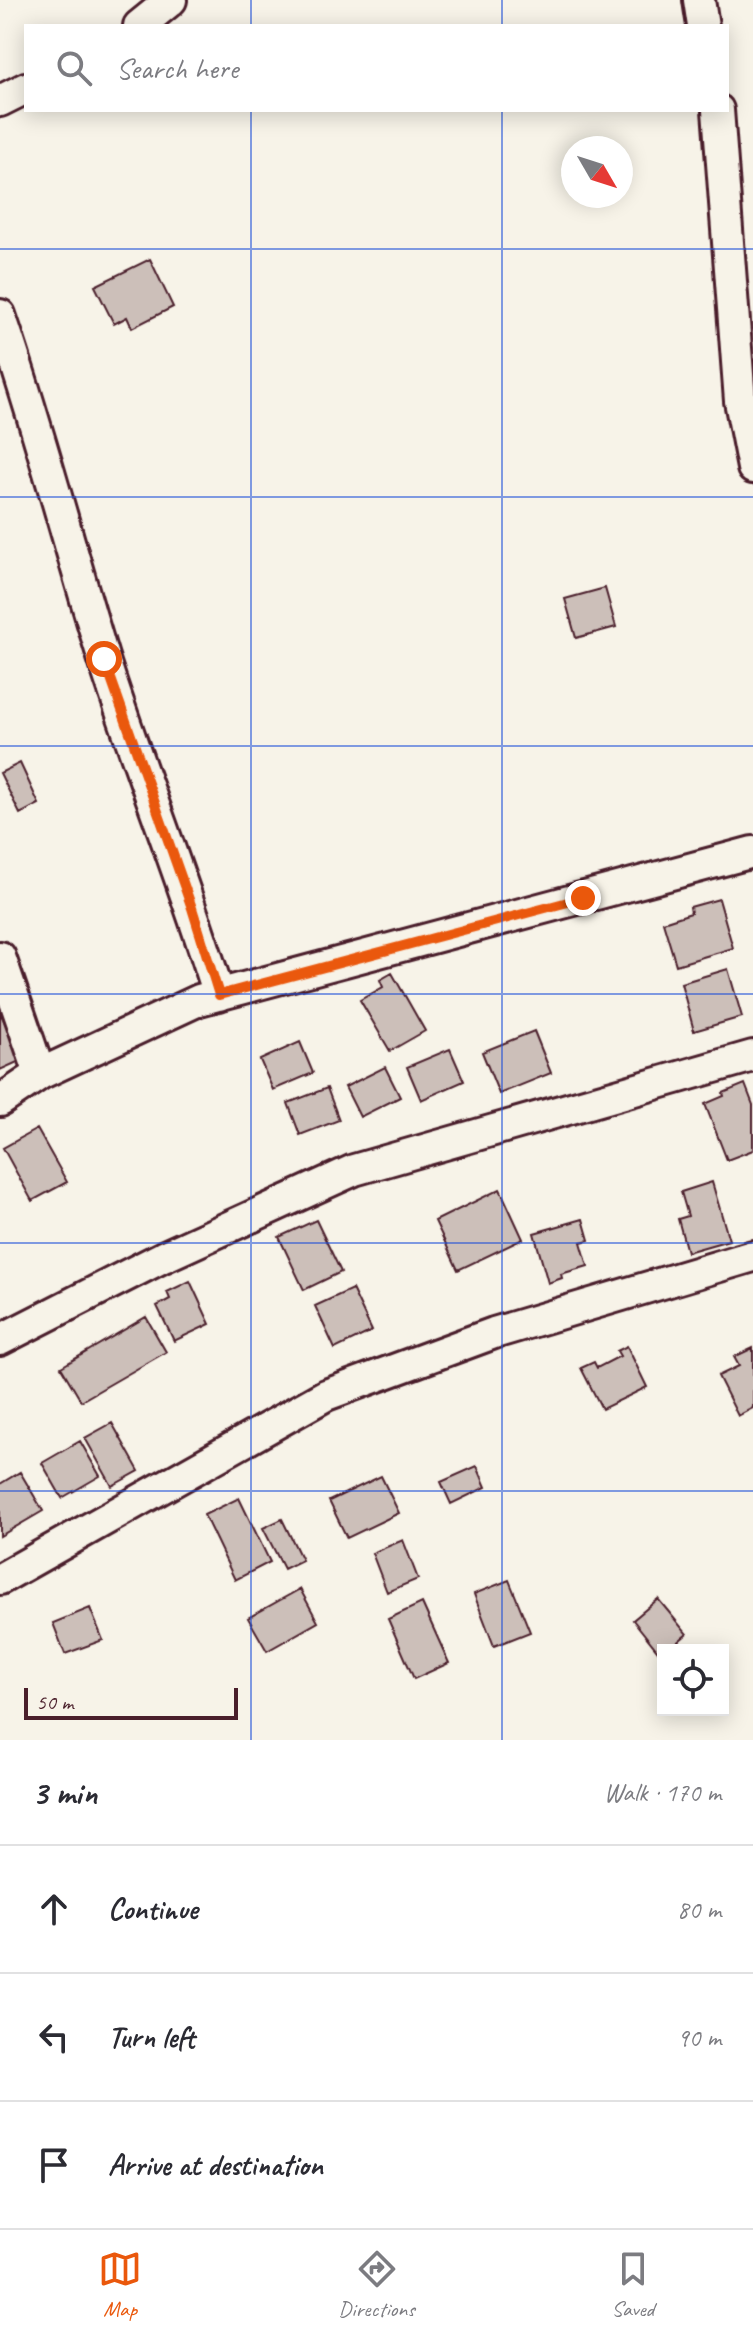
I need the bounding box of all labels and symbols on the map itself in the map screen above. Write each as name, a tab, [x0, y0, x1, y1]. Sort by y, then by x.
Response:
north arrow	[561, 136, 633, 208]
route start	[86, 641, 122, 677]
route end	[565, 880, 601, 916]
scale bar	[24, 1684, 238, 1720]

